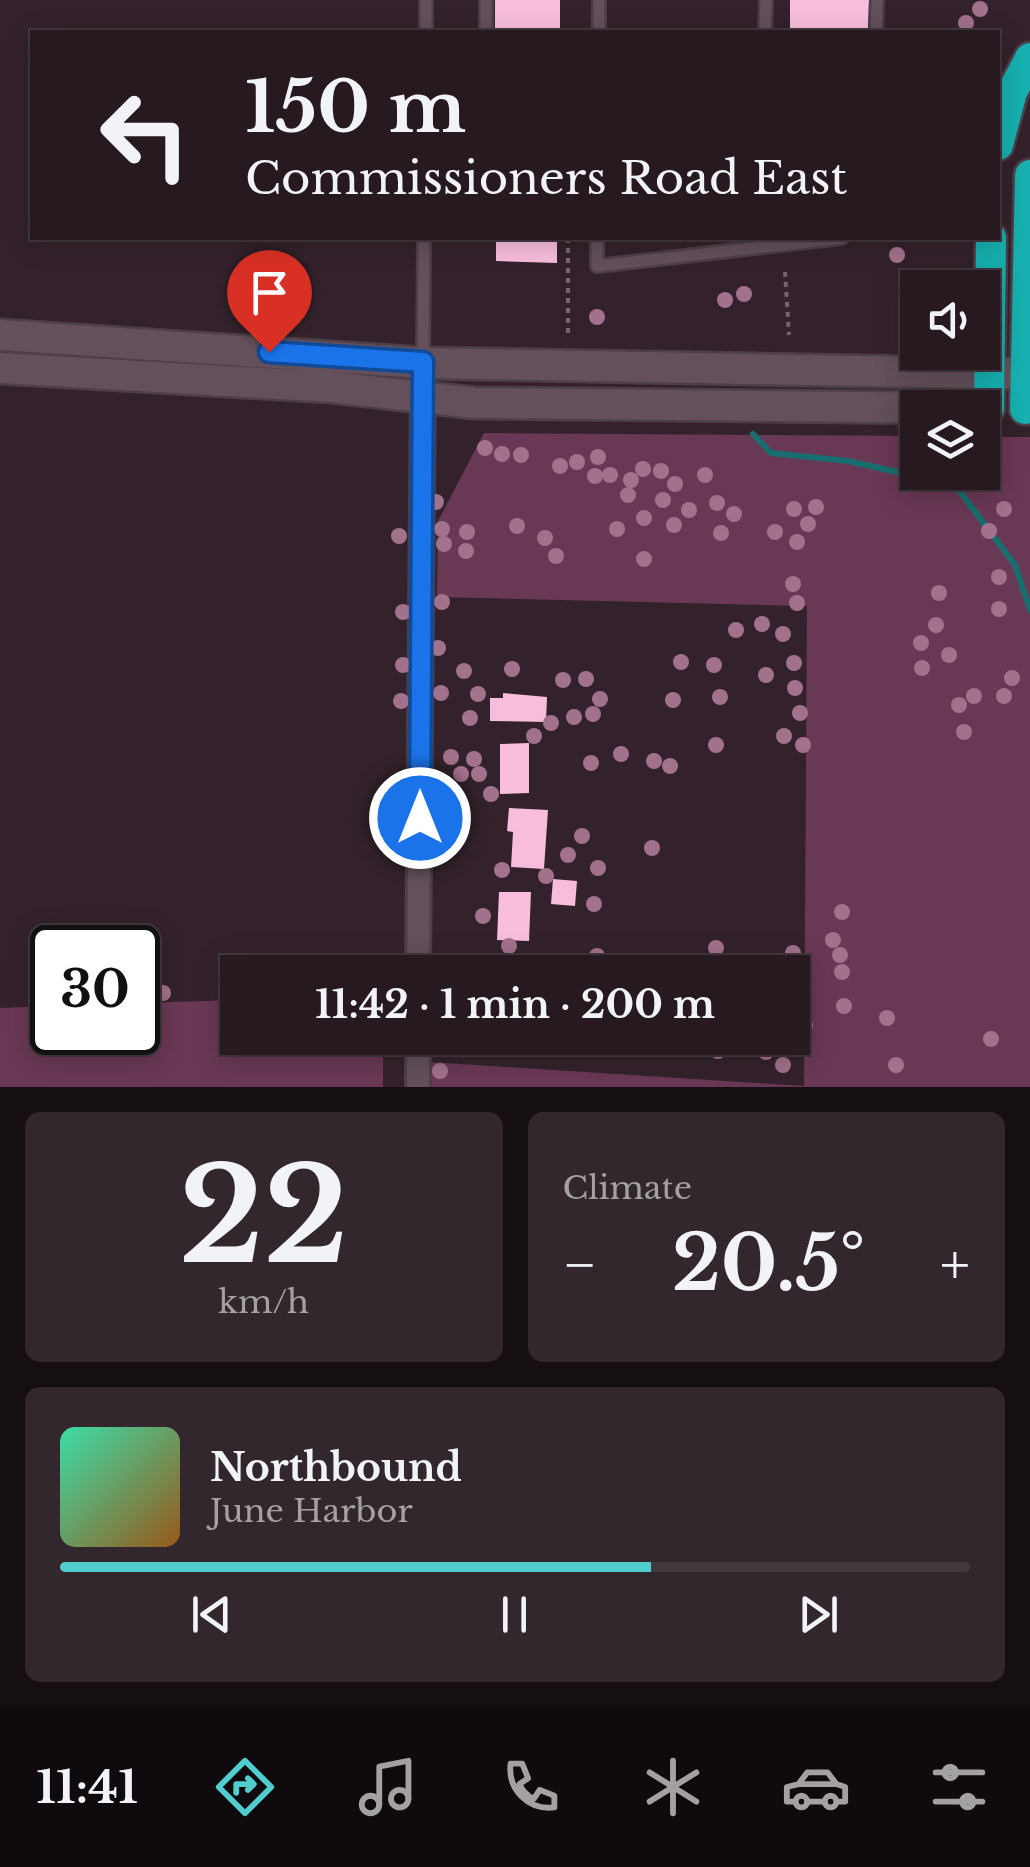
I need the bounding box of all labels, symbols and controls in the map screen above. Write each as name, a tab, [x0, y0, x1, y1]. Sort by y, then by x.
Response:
text: 150 m	[245, 64, 466, 151]
icon: left	[80, 70, 210, 200]
text: Commissioners Road East	[245, 150, 847, 206]
pin	[227, 250, 312, 353]
icon: arrive	[242, 265, 297, 320]
map controls	[900, 270, 1000, 490]
button: sound	[900, 270, 1000, 370]
button: layers	[900, 390, 1000, 490]
position arrow	[368, 766, 472, 870]
speed limit sign: 30	[30, 925, 160, 1055]
text: 11:42 · 1 min · 200 m	[315, 981, 715, 1028]
text: 22	[179, 1136, 348, 1297]
text: Climate	[563, 1168, 692, 1208]
text: 20.5°	[672, 1217, 865, 1310]
text: −	[563, 1231, 597, 1299]
text: +	[940, 1231, 970, 1299]
text: km/h	[218, 1282, 309, 1322]
text: Northbound	[210, 1444, 462, 1491]
text: June Harbor	[210, 1491, 413, 1531]
icon: previous	[184, 1587, 239, 1642]
icon: pause	[487, 1587, 542, 1642]
icon: next	[791, 1587, 846, 1642]
icon: directions	[210, 1752, 280, 1822]
icon: music	[353, 1752, 423, 1822]
icon: phone	[496, 1752, 566, 1822]
icon: climate	[638, 1752, 708, 1822]
icon: car	[781, 1752, 851, 1822]
icon: filters	[924, 1752, 994, 1822]
text: 11:41	[36, 1759, 138, 1815]

